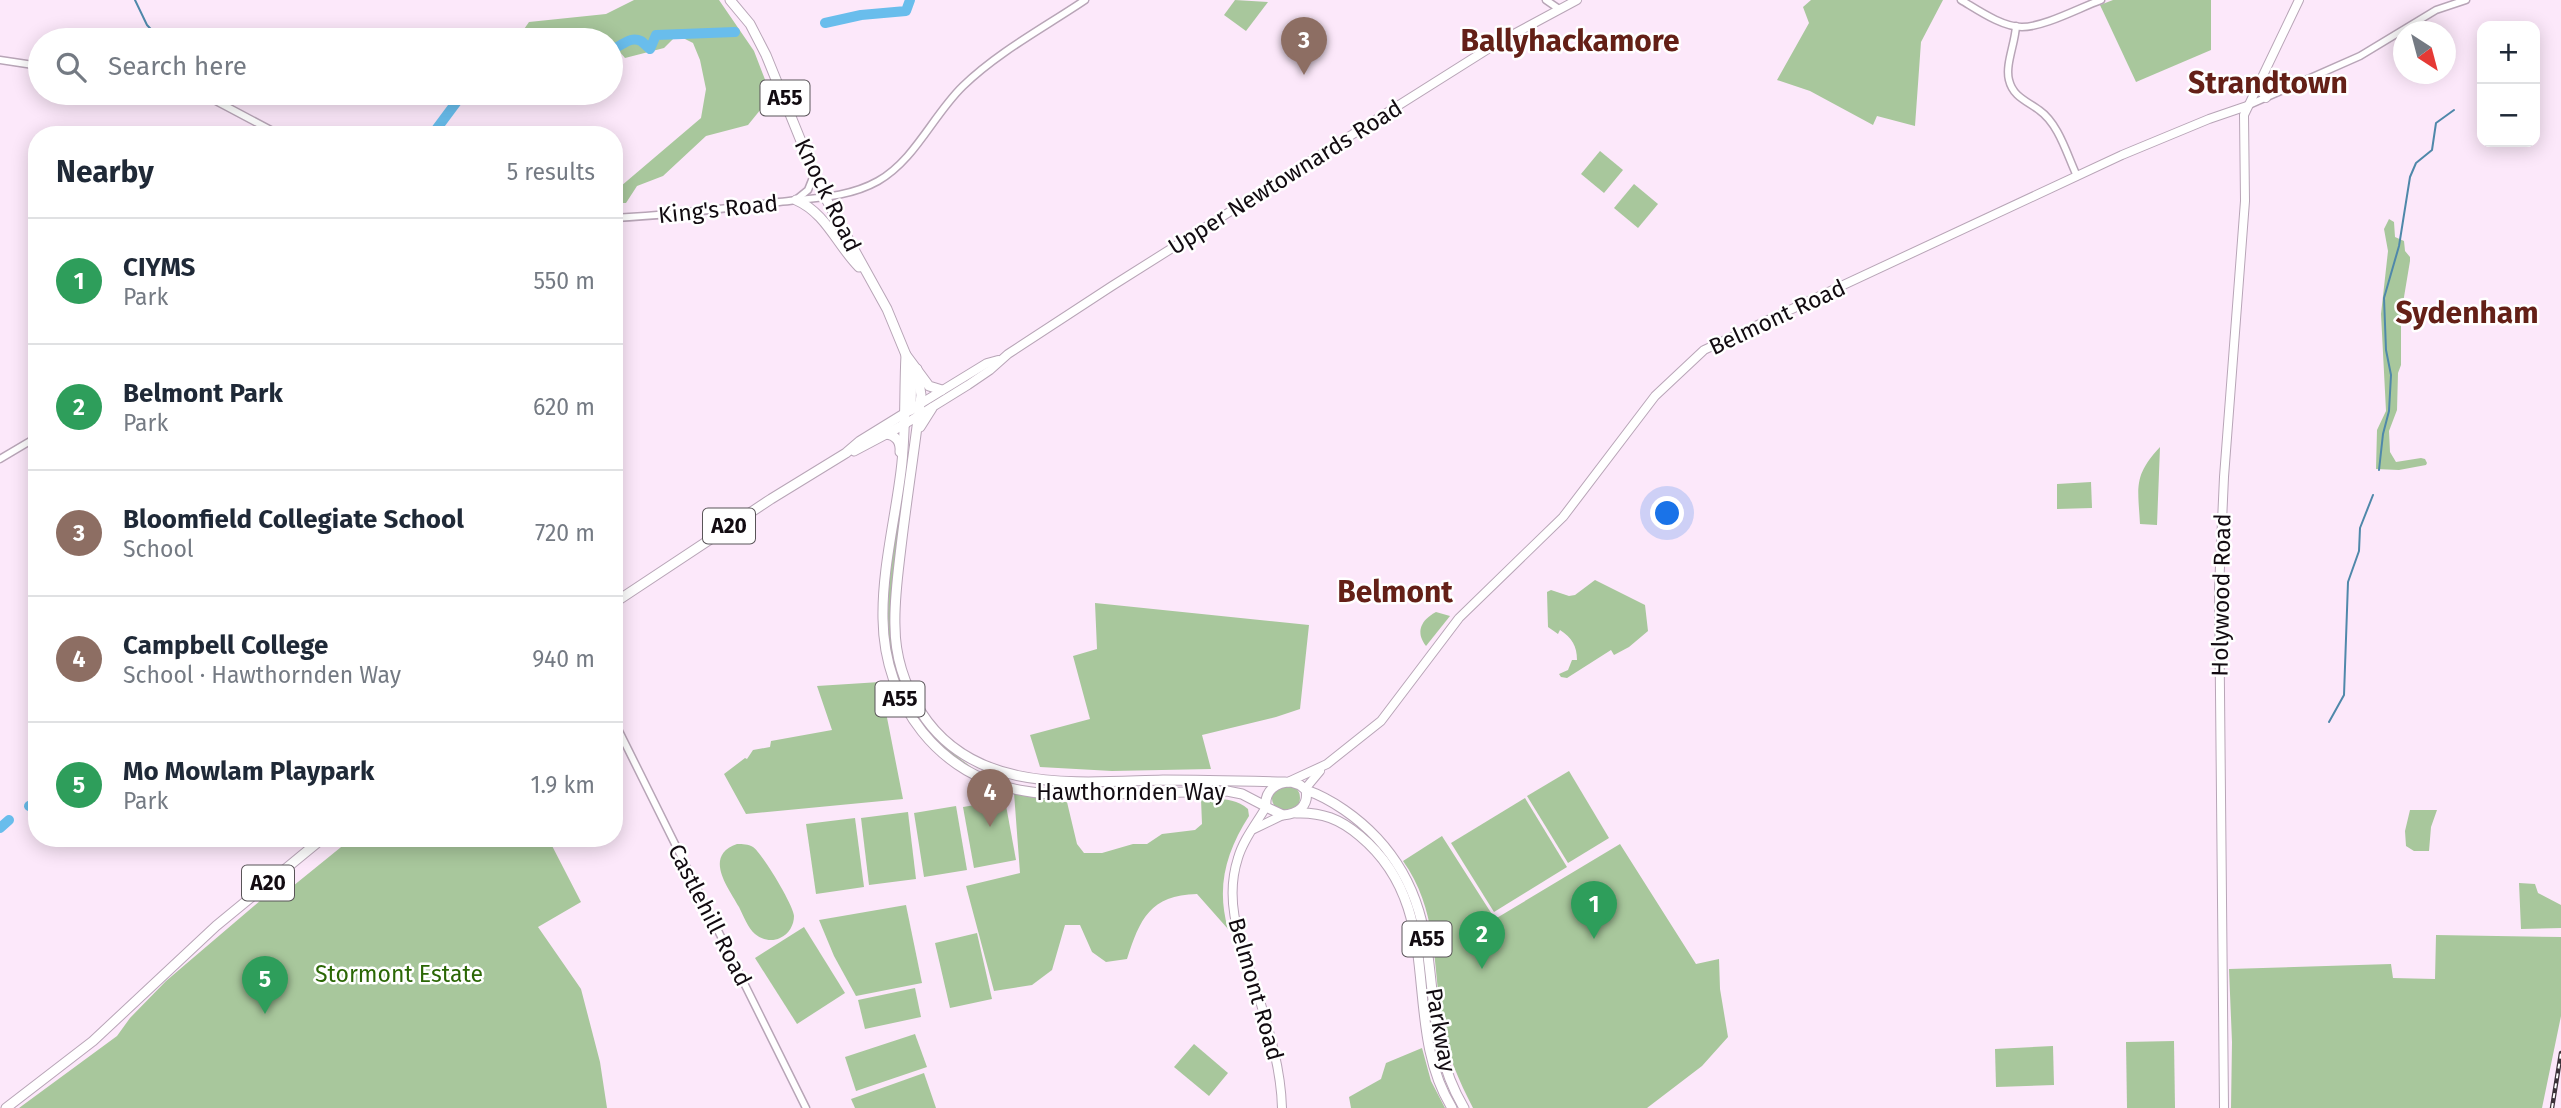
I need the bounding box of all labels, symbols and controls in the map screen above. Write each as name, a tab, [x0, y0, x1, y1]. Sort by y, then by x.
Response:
pin: 3	[1281, 17, 1327, 75]
north arrow	[2393, 21, 2456, 84]
map controls	[2477, 21, 2540, 147]
button: +	[2477, 21, 2540, 84]
district label: Ballyhackamore	[1461, 23, 1679, 59]
search box	[28, 28, 623, 105]
icon: search	[52, 48, 90, 86]
text: Search here	[108, 51, 247, 82]
district label: Strandtown	[2188, 65, 2348, 101]
road number: A55	[760, 80, 810, 116]
button: −	[2477, 84, 2540, 147]
street label: Upper Newtownards Road	[1163, 93, 1407, 261]
street label: Knock Road	[789, 134, 867, 256]
text: Nearby	[56, 154, 154, 190]
text: 5 results	[507, 158, 595, 186]
street label: King's Road	[657, 189, 779, 229]
text: CIYMS	[123, 252, 195, 283]
text: 1	[74, 267, 84, 295]
text: 550 m	[533, 267, 595, 295]
street label: Belmont Road	[1704, 273, 1850, 361]
text: Park	[123, 283, 168, 311]
district label: Sydenham	[2395, 295, 2539, 331]
text: Belmont Park	[123, 378, 283, 409]
text: 2	[73, 393, 85, 421]
text: 620 m	[533, 393, 595, 421]
text: Park	[123, 409, 168, 437]
your location	[1650, 496, 1684, 530]
text: Bloomfield Collegiate School	[123, 504, 464, 535]
road number: A20	[703, 508, 755, 544]
street label: Holywood Road	[2206, 513, 2236, 677]
text: 3	[73, 519, 85, 547]
text: 720 m	[535, 519, 595, 547]
text: School	[123, 535, 194, 563]
district label: Belmont	[1337, 574, 1453, 610]
text: Campbell College	[123, 630, 328, 661]
text: 4	[73, 645, 86, 673]
text: 940 m	[532, 645, 595, 673]
text: School · Hawthornden Way	[123, 661, 401, 689]
road number: A55	[876, 682, 925, 716]
text: Mo Mowlam Playpark	[123, 756, 374, 787]
pin: 4	[967, 769, 1013, 827]
text: 5	[73, 771, 85, 799]
text: 1.9 km	[530, 771, 595, 799]
street label: Hawthornden Way	[1036, 778, 1227, 806]
text: Park	[123, 787, 168, 815]
street label: Castlehill Road	[662, 839, 758, 991]
road number: A20	[242, 866, 294, 900]
pin: 1	[1571, 881, 1617, 939]
pin: 2	[1459, 911, 1505, 969]
street label: Belmont Road	[1222, 914, 1290, 1064]
road number: A55	[1402, 922, 1452, 956]
pin: 5	[242, 956, 288, 1014]
park label: Stormont Estate	[315, 960, 483, 988]
street label: Parkway	[1420, 986, 1462, 1075]

